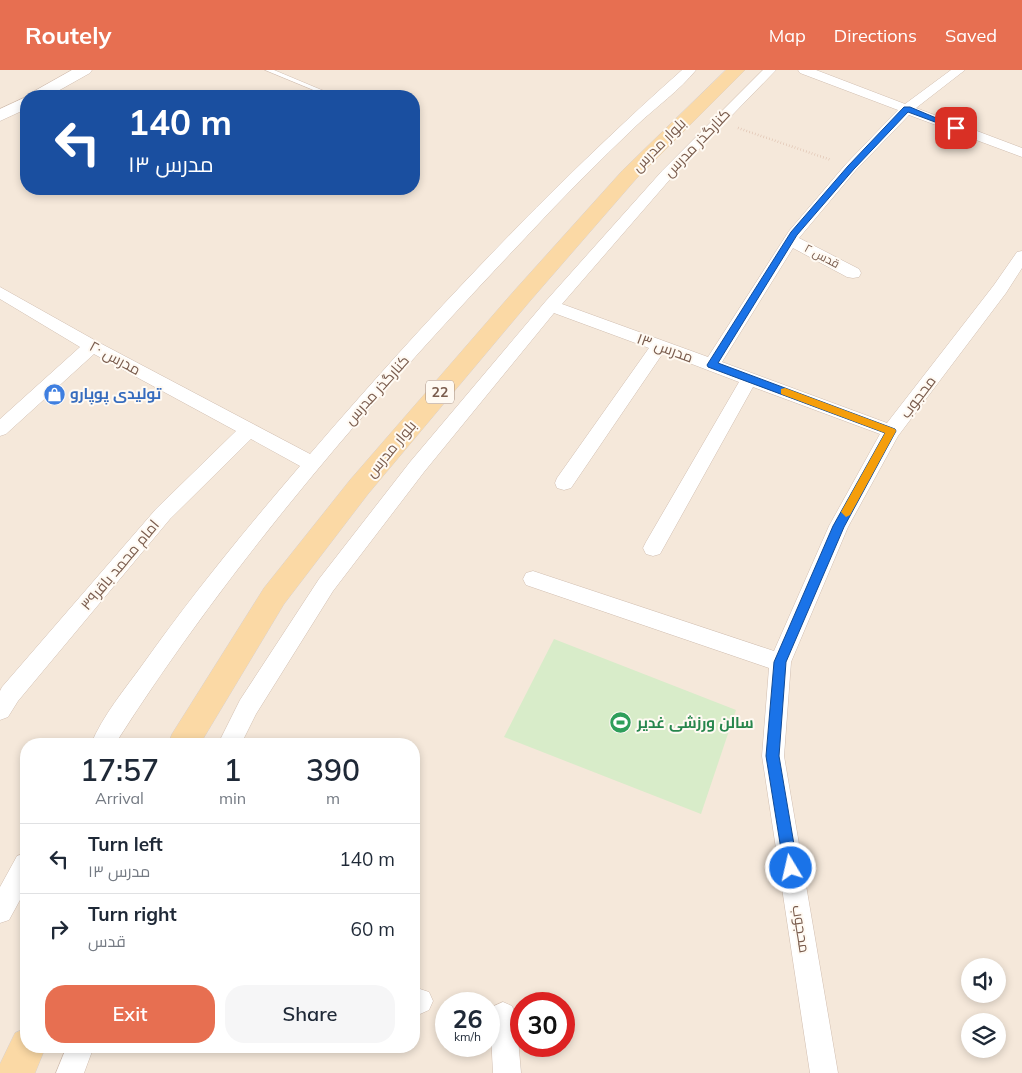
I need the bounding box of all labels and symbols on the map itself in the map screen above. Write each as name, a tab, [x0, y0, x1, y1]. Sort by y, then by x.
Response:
street label: کنارگذر مدرس	[659, 104, 735, 182]
pin	[935, 107, 977, 149]
street label: بلوار مدرس	[628, 114, 690, 176]
street label: قدس ۲	[802, 240, 842, 271]
street label: مدرس ۱۳	[634, 329, 696, 367]
street label: مدرس ۲۰	[86, 336, 144, 380]
street label: کنارگذر مدرس	[340, 351, 414, 429]
street label: محجوب	[895, 372, 940, 422]
road number: 22	[426, 381, 454, 404]
shop icon: تولیدی پوپارو	[42, 382, 66, 406]
place label: تولیدی پوپارو	[70, 384, 162, 405]
street label: بلوار مدرس	[361, 416, 421, 482]
street label: امام محمد باقر۳۹	[76, 516, 164, 614]
sports icon: سالن ورزشی غدیر	[609, 711, 633, 735]
place label: سالن ورزشی غدیر	[636, 713, 754, 732]
position arrow	[764, 841, 816, 893]
street label: محجوب	[788, 904, 815, 954]
speed limit sign: 30	[510, 992, 575, 1057]

